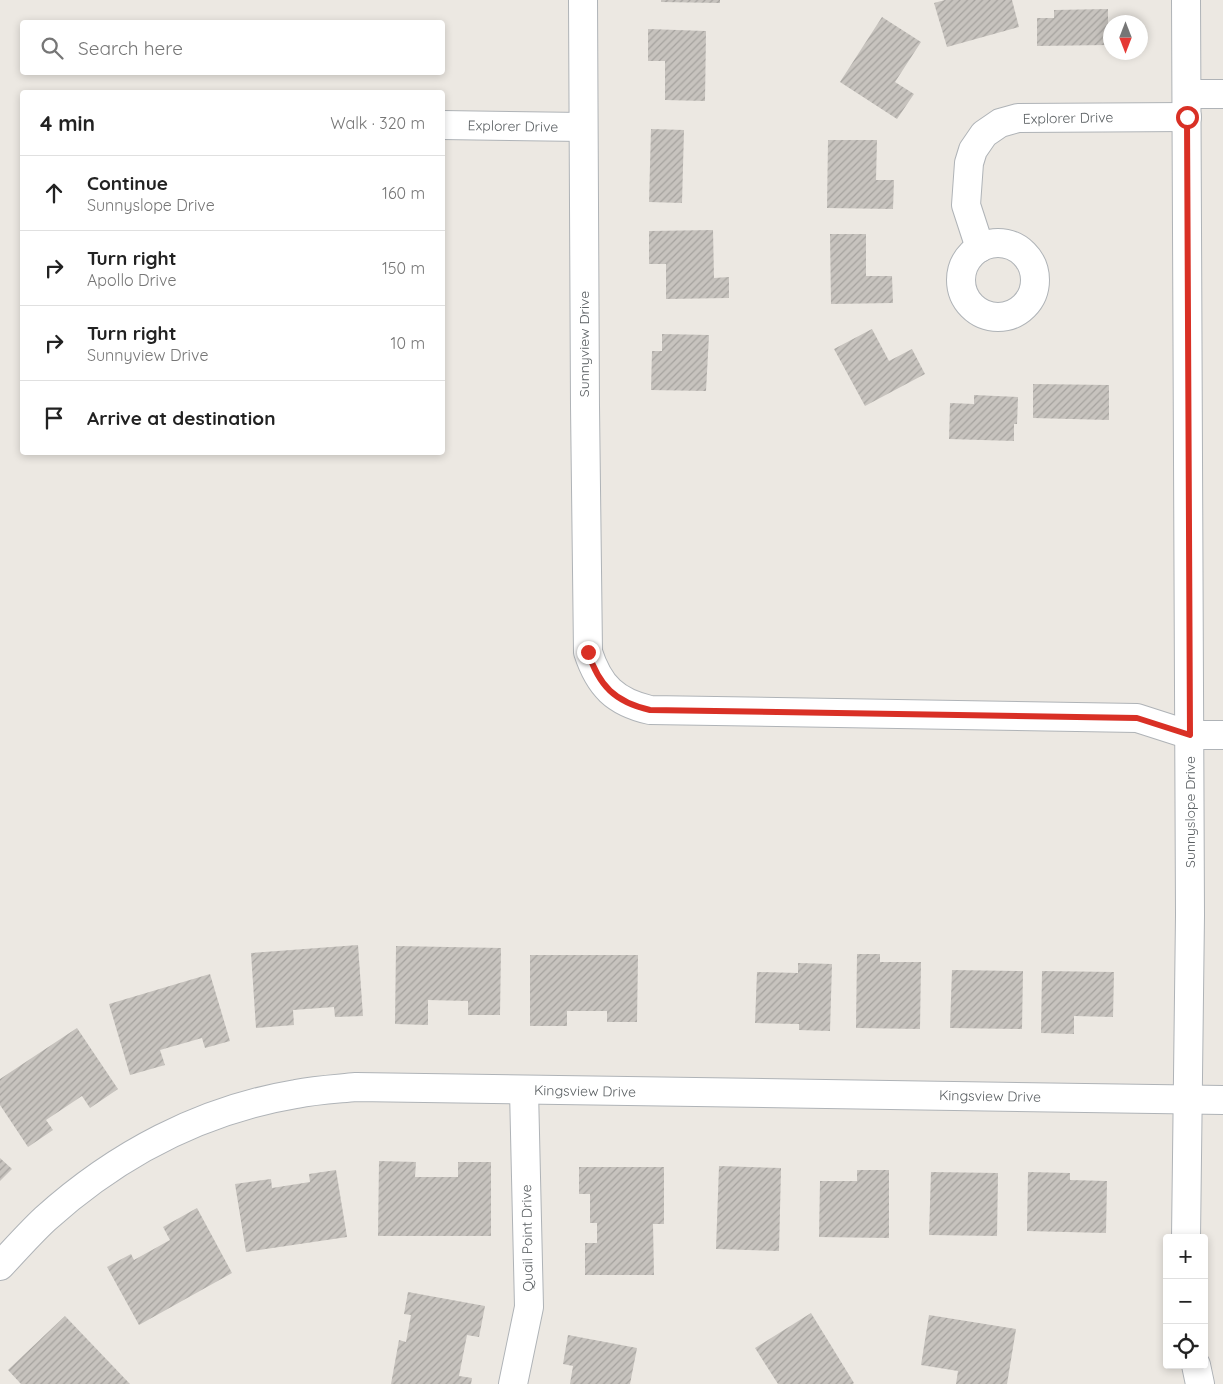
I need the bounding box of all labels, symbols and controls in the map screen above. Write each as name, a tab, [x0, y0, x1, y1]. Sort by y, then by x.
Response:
north arrow	[1103, 15, 1148, 60]
search box	[20, 20, 445, 75]
icon: search	[38, 34, 66, 62]
text: Search here	[78, 36, 183, 60]
route start	[1176, 106, 1199, 129]
street label: Explorer Drive	[1023, 108, 1114, 128]
text: 4 min	[40, 110, 95, 136]
text: Walk · 320 m	[330, 113, 425, 133]
street label: Explorer Drive	[468, 116, 559, 136]
text: Continue	[87, 171, 168, 195]
icon: ahead	[40, 179, 68, 207]
text: 160 m	[382, 183, 425, 203]
text: Sunnyslope Drive	[87, 195, 215, 215]
text: Turn right	[87, 246, 176, 270]
icon: right	[40, 254, 68, 282]
text: 150 m	[382, 258, 425, 278]
text: Apollo Drive	[87, 270, 176, 290]
street label: Sunnyview Drive	[575, 291, 593, 397]
text: Turn right	[87, 321, 176, 345]
icon: right	[40, 329, 68, 357]
text: 10 m	[391, 333, 425, 353]
text: Sunnyview Drive	[87, 345, 208, 365]
icon: arrive	[40, 404, 68, 432]
text: Arrive at destination	[87, 406, 276, 430]
route end	[577, 641, 600, 664]
street label: Sunnyslope Drive	[1181, 756, 1199, 868]
street label: Kingsview Drive	[534, 1081, 636, 1101]
street label: Kingsview Drive	[939, 1086, 1041, 1106]
street label: Quail Point Drive	[517, 1184, 537, 1292]
map controls	[1163, 1234, 1208, 1369]
button: +	[1163, 1234, 1208, 1279]
button: −	[1163, 1279, 1208, 1324]
button: locate	[1163, 1324, 1208, 1369]

